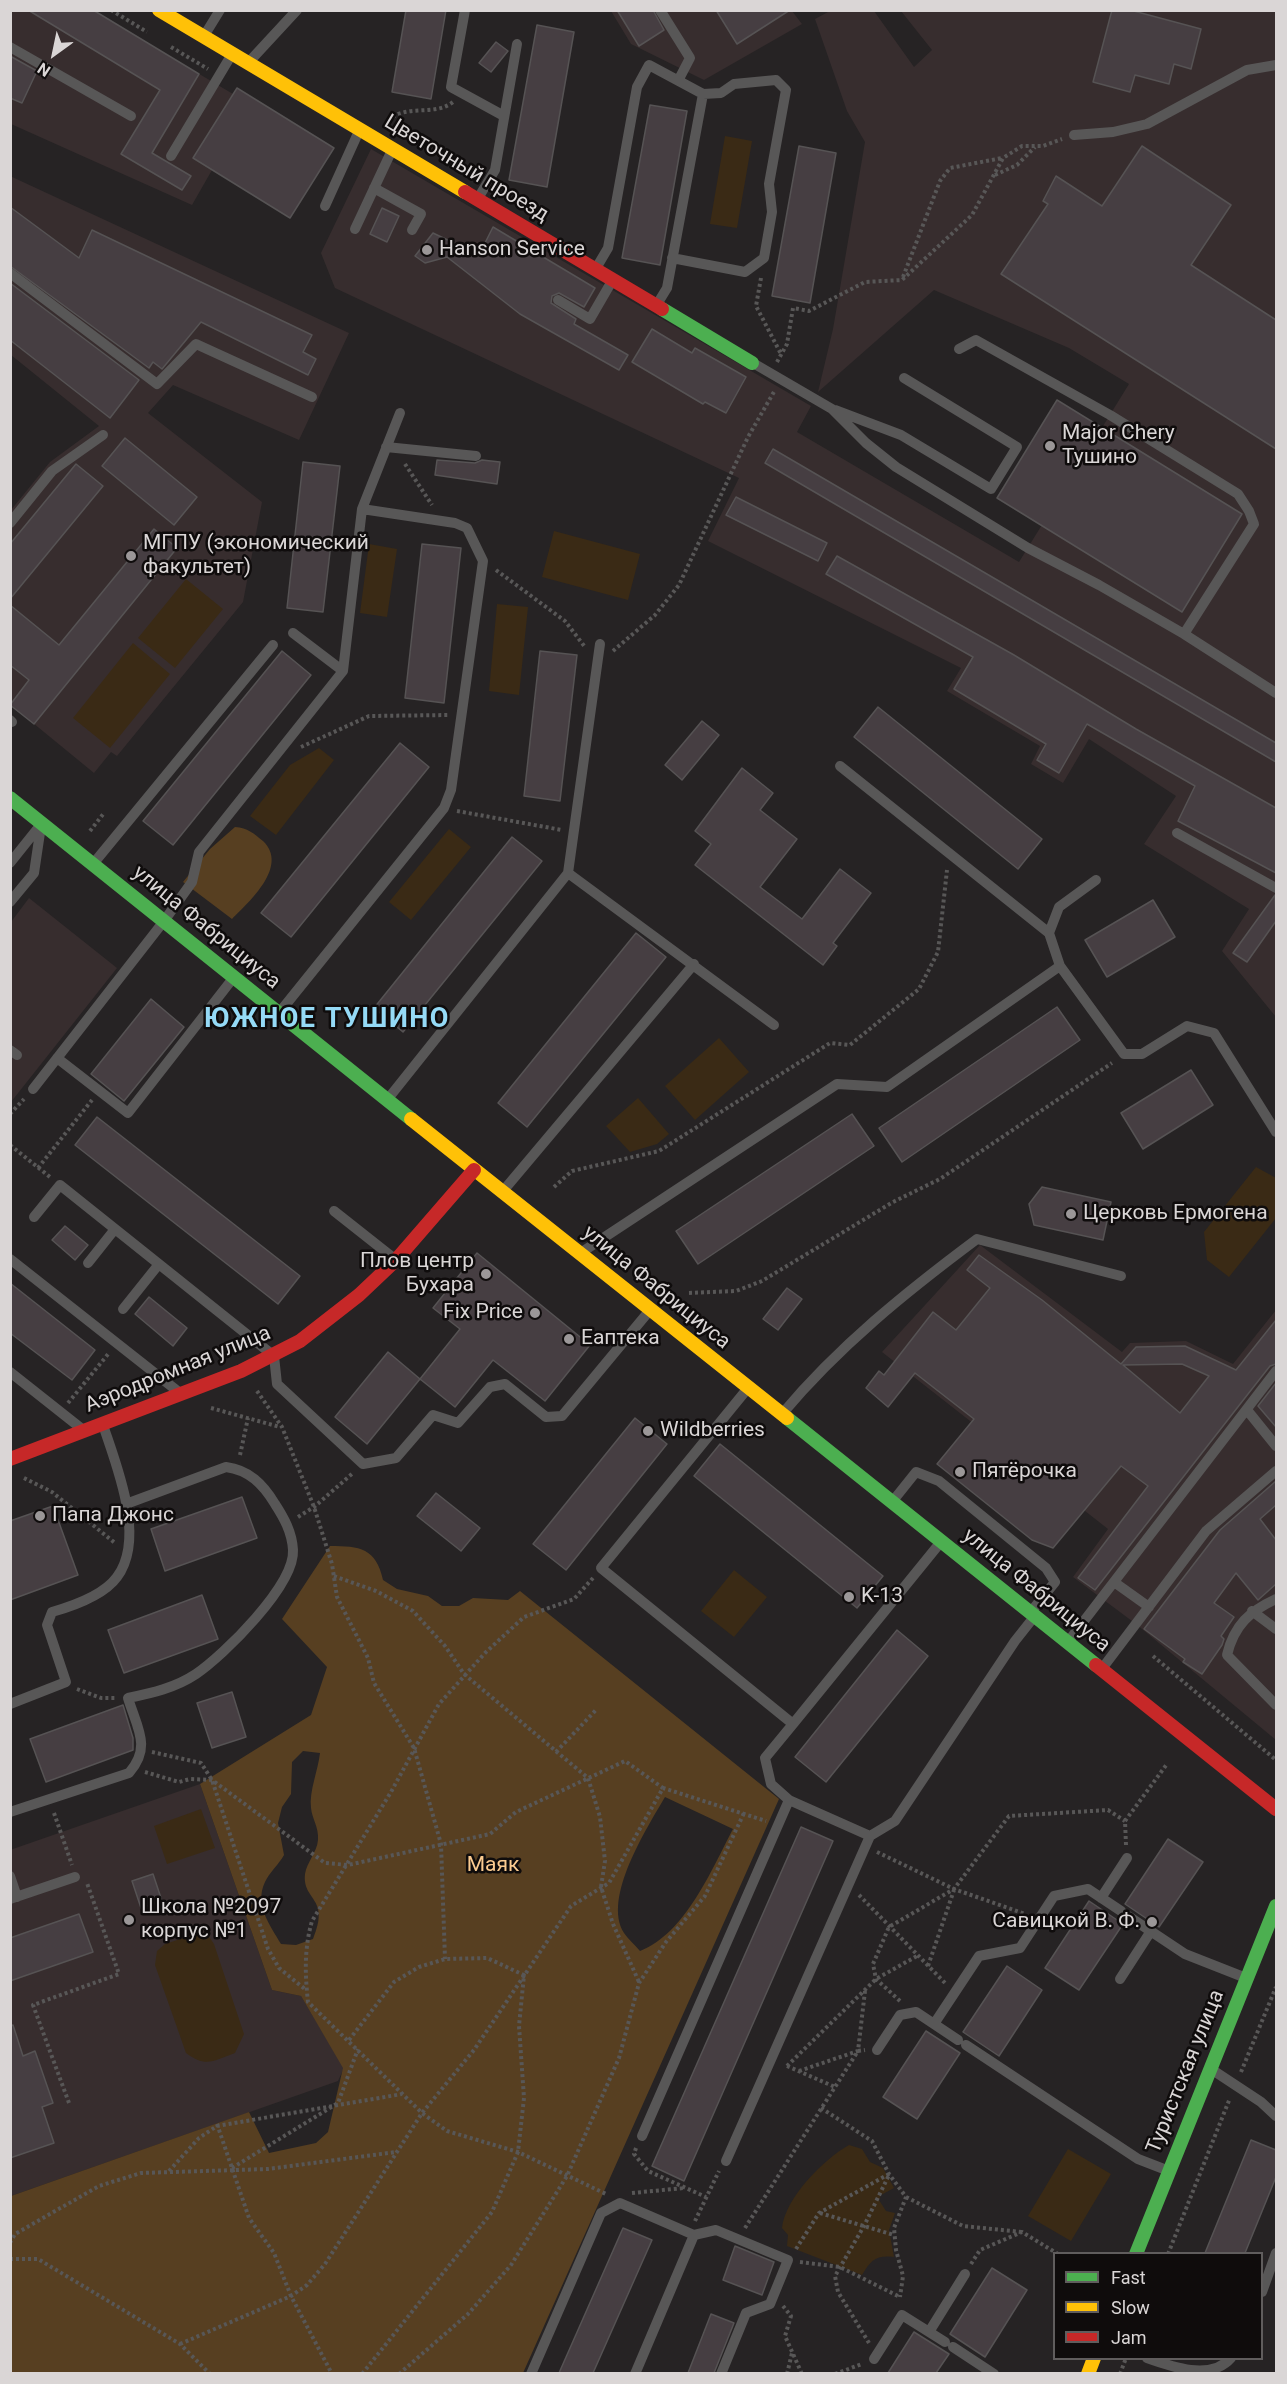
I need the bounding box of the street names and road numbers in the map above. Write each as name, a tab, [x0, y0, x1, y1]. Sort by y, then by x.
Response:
street label: Цветочный проезд	[379, 110, 553, 228]
street label: улица Фабрициуса	[127, 861, 285, 995]
street label: улица Фабрициуса	[577, 1221, 735, 1355]
street label: Аэродромная улица	[82, 1321, 274, 1419]
street label: улица Фабрициуса	[957, 1524, 1115, 1658]
street label: Туристская улица	[1142, 1987, 1230, 2157]

